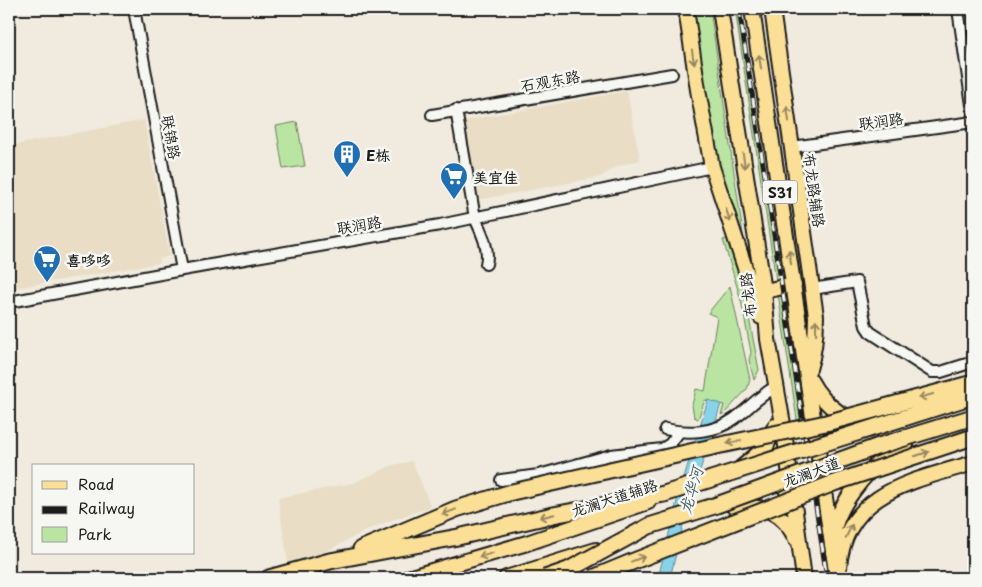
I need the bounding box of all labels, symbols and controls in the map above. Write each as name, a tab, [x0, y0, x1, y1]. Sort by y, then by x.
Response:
one-way arrow	[688, 49, 698, 65]
one-way arrow	[755, 54, 765, 70]
street label: 石观东路	[518, 63, 582, 97]
street label: 联润路	[857, 105, 905, 135]
one-way arrow	[782, 106, 792, 122]
street label: 联锦路	[157, 113, 187, 161]
building icon: E栋	[332, 139, 362, 178]
place label: E栋	[366, 143, 390, 166]
street label: 布龙路辅路	[798, 151, 832, 229]
one-way arrow	[739, 152, 749, 168]
supermarket icon: 美宜佳	[439, 161, 469, 200]
place label: 美宜佳	[473, 165, 518, 188]
road number: S31	[762, 180, 798, 203]
one-way arrow	[724, 207, 733, 223]
street label: 联润路	[335, 209, 383, 239]
supermarket icon: 喜哆哆	[32, 244, 62, 283]
place label: 喜哆哆	[66, 248, 111, 271]
one-way arrow	[784, 249, 794, 265]
street label: 布龙路	[733, 271, 761, 319]
one-way arrow	[811, 319, 821, 336]
one-way arrow	[919, 391, 935, 401]
one-way arrow	[727, 438, 743, 448]
one-way arrow	[913, 449, 929, 459]
street label: 龙澜大道	[779, 450, 843, 492]
water label: 龙华河	[672, 461, 709, 516]
legend	[32, 464, 195, 554]
text: Road	[78, 472, 114, 495]
street label: 龙澜大道辅路	[568, 472, 660, 522]
text: Railway	[78, 496, 135, 519]
one-way arrow	[441, 508, 457, 517]
one-way arrow	[540, 512, 556, 521]
text: Park	[78, 522, 112, 545]
one-way arrow	[845, 524, 855, 539]
one-way arrow	[478, 551, 494, 561]
one-way arrow	[630, 554, 645, 563]

